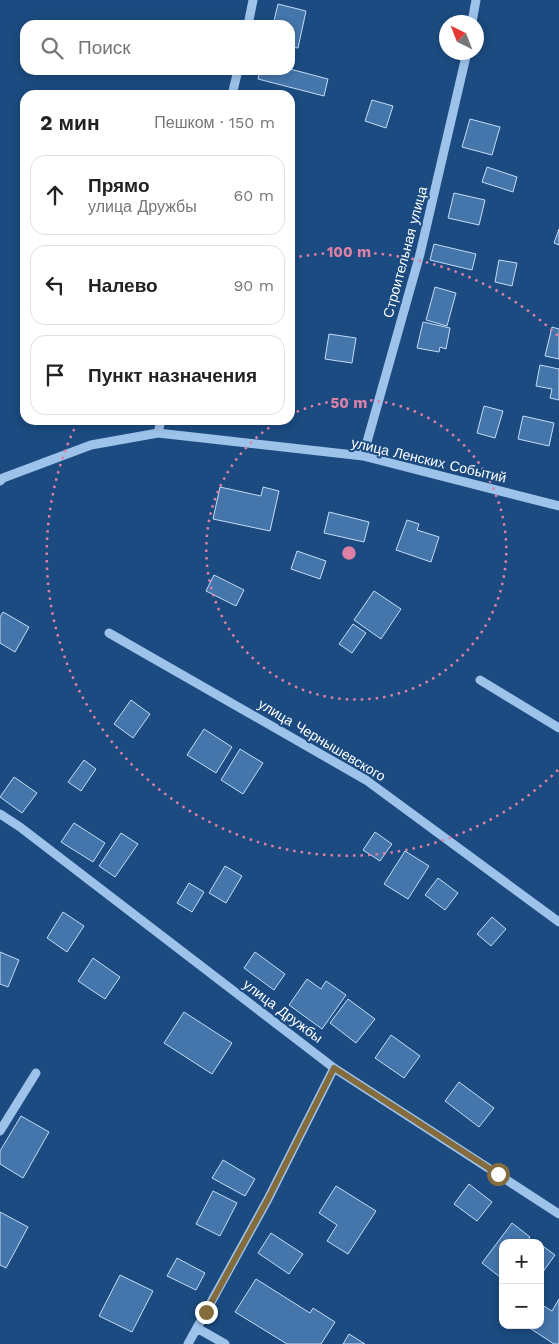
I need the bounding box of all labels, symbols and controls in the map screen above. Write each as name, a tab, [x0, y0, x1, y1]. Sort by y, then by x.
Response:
north arrow	[439, 15, 484, 60]
search box	[20, 20, 295, 75]
icon: search	[38, 34, 66, 62]
text: Поиск	[78, 36, 131, 59]
text: 2 мин	[40, 110, 100, 135]
text: Пешком · 150 m	[154, 113, 275, 132]
text: Прямо	[88, 174, 150, 197]
icon: ahead	[41, 181, 69, 209]
street label: Строительная улица	[380, 184, 430, 319]
text: 60 m	[234, 186, 274, 205]
text: улица Дружбы	[88, 197, 197, 216]
text: 100 m	[327, 243, 371, 261]
icon: left	[41, 271, 69, 299]
text: Налево	[88, 274, 158, 297]
text: 90 m	[233, 276, 274, 295]
icon: arrive	[41, 361, 69, 389]
text: Пункт назначения	[88, 364, 257, 387]
text: 50 m	[331, 394, 367, 412]
street label: улица Ленских Событий	[350, 434, 508, 486]
centre of rings	[340, 544, 358, 562]
street label: улица Чернышевского	[255, 696, 389, 785]
street label: улица Дружбы	[240, 976, 326, 1046]
route start	[487, 1163, 510, 1186]
map controls	[499, 1239, 544, 1329]
button: +	[499, 1239, 544, 1284]
button: −	[499, 1284, 544, 1329]
route end	[195, 1301, 218, 1324]

